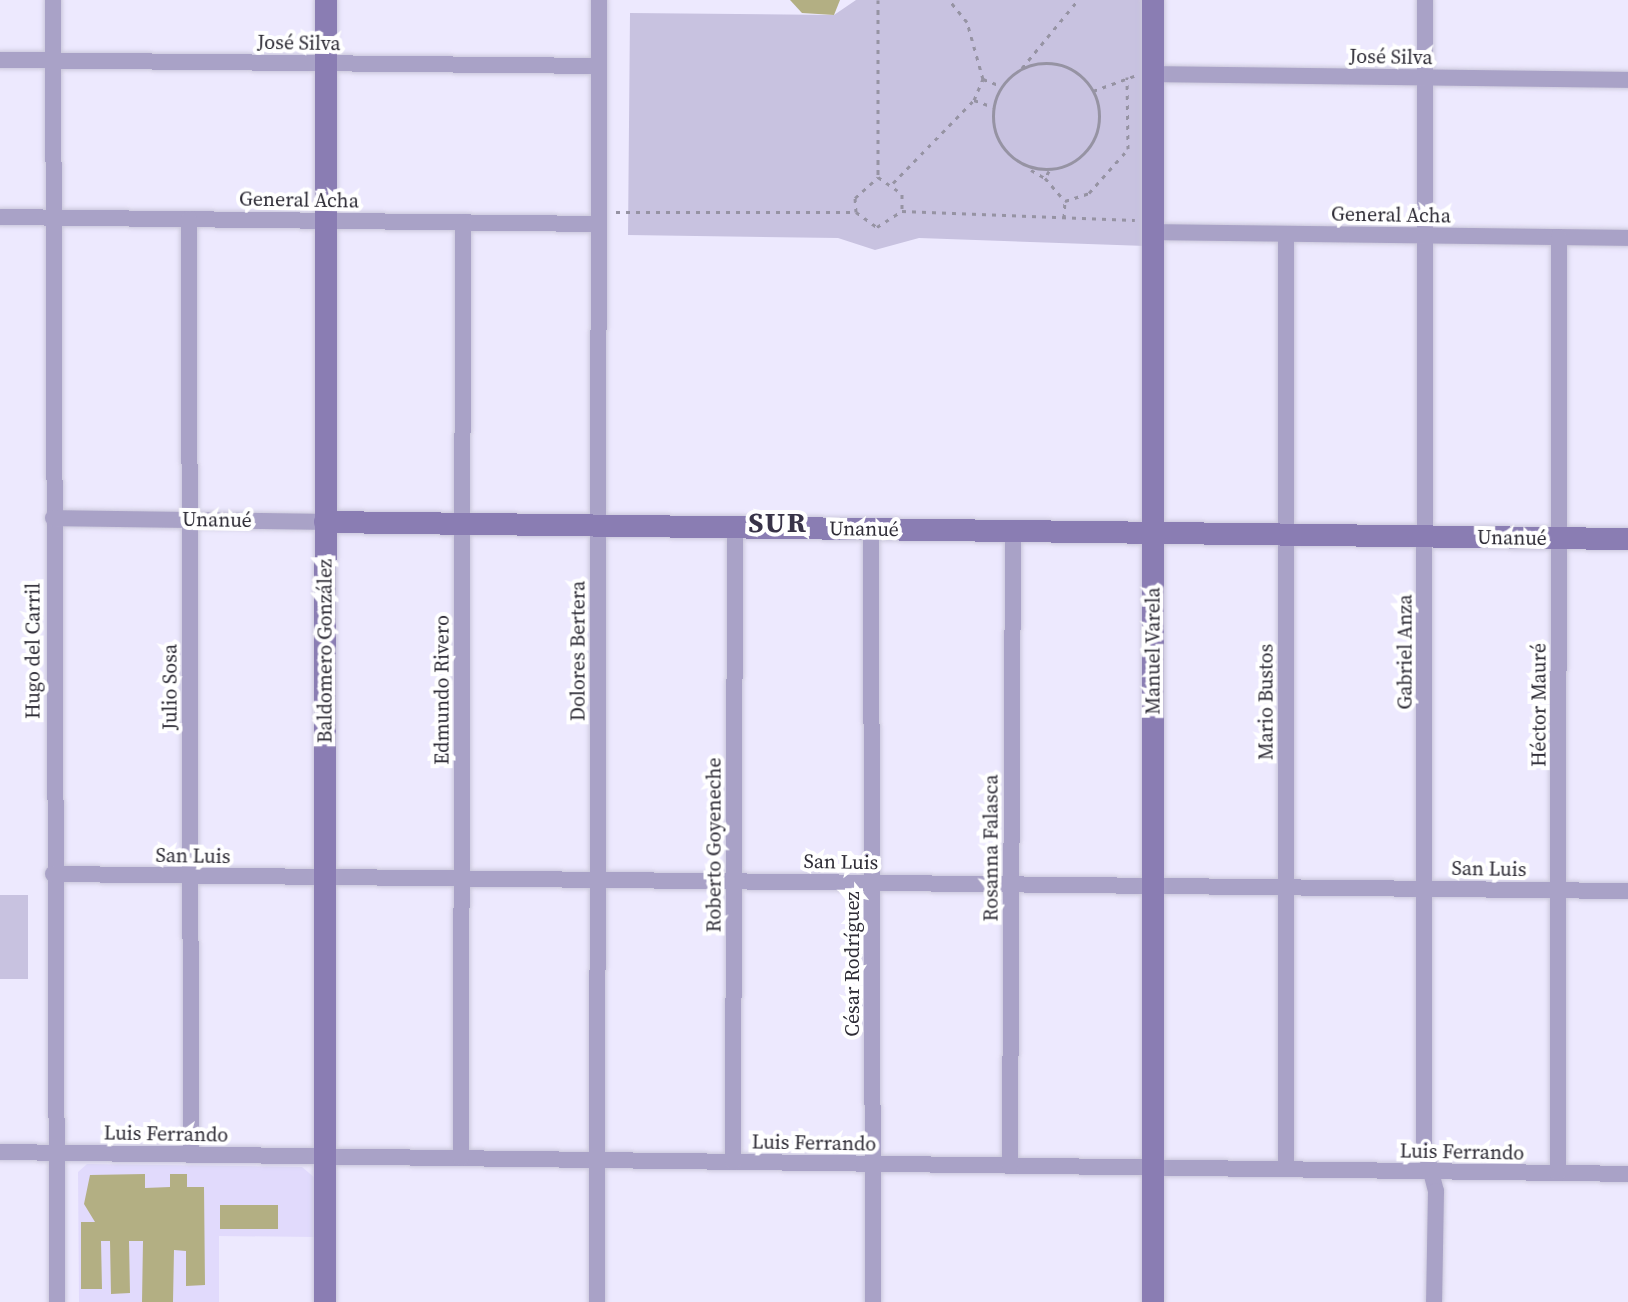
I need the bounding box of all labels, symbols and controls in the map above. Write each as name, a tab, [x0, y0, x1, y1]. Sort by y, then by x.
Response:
street label: José Silva	[257, 30, 341, 56]
street label: José Silva	[1349, 44, 1433, 70]
street label: General Acha	[239, 187, 359, 213]
street label: General Acha	[1331, 202, 1451, 228]
district label: SUR	[748, 505, 808, 539]
street label: Unanué	[182, 507, 252, 533]
street label: Unanué	[829, 516, 899, 542]
street label: Unanué	[1477, 525, 1547, 551]
street label: Baldomero González	[313, 559, 337, 743]
street label: Dolores Bertera	[566, 581, 590, 721]
street label: Hugo del Carril	[21, 583, 45, 719]
street label: Manuel Varela	[1141, 587, 1165, 715]
street label: Gabriel Anza	[1393, 594, 1417, 710]
street label: Edmundo Rivero	[430, 615, 454, 765]
street label: Héctor Mauré	[1527, 643, 1551, 767]
street label: Julio Sosa	[158, 644, 182, 730]
street label: Mario Bustos	[1254, 644, 1278, 760]
street label: Roberto Goyeneche	[702, 758, 726, 932]
street label: Rosanna Falasca	[979, 774, 1003, 922]
street label: San Luis	[155, 843, 231, 869]
street label: San Luis	[803, 849, 879, 875]
street label: San Luis	[1451, 856, 1527, 882]
street label: César Rodríguez	[840, 891, 864, 1037]
street label: Luis Ferrando	[104, 1121, 228, 1147]
street label: Luis Ferrando	[752, 1130, 876, 1156]
street label: Luis Ferrando	[1400, 1139, 1524, 1165]

